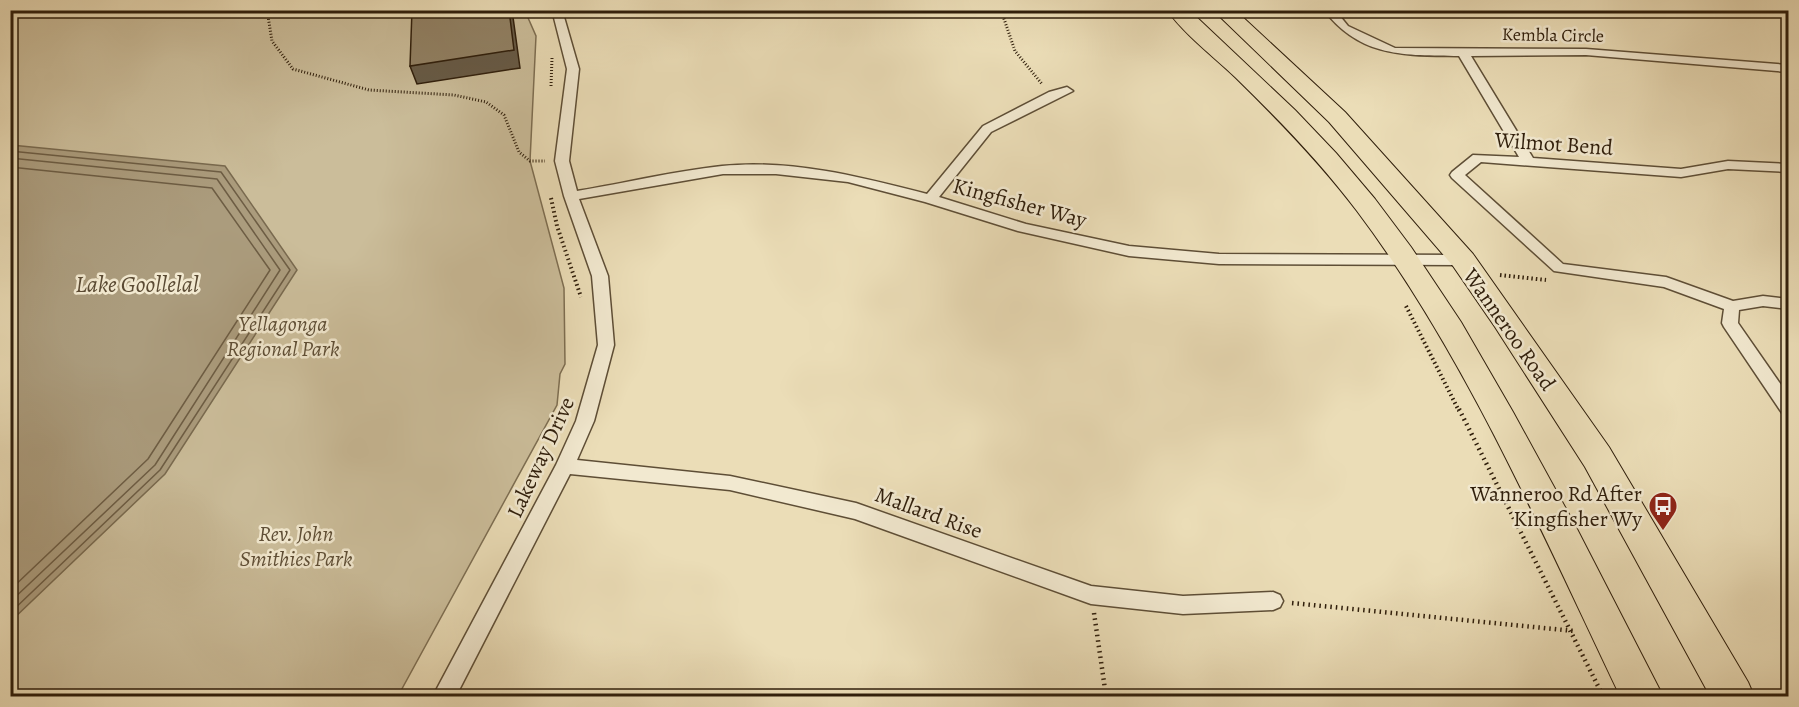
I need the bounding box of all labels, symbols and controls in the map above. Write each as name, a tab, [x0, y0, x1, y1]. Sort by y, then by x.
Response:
street label: Kembla Circle	[1502, 22, 1604, 48]
street label: Wilmot Bend	[1493, 125, 1614, 163]
street label: Kingfisher Way	[949, 171, 1090, 235]
street label: Wanneroo Road	[1455, 261, 1563, 397]
water label: Lake Goollelal	[75, 268, 199, 300]
park label: Yellagonga Regional Park	[227, 309, 340, 364]
street label: Lakeway Drive	[500, 392, 582, 523]
place label: Wanneroo Rd After Kingfisher Wy	[1469, 479, 1642, 534]
street label: Mallard Rise	[871, 480, 986, 546]
bus stop icon: Wanneroo Rd After Kingfisher Wy	[1647, 490, 1679, 532]
park label: Rev. John Smithies Park	[239, 519, 353, 574]

